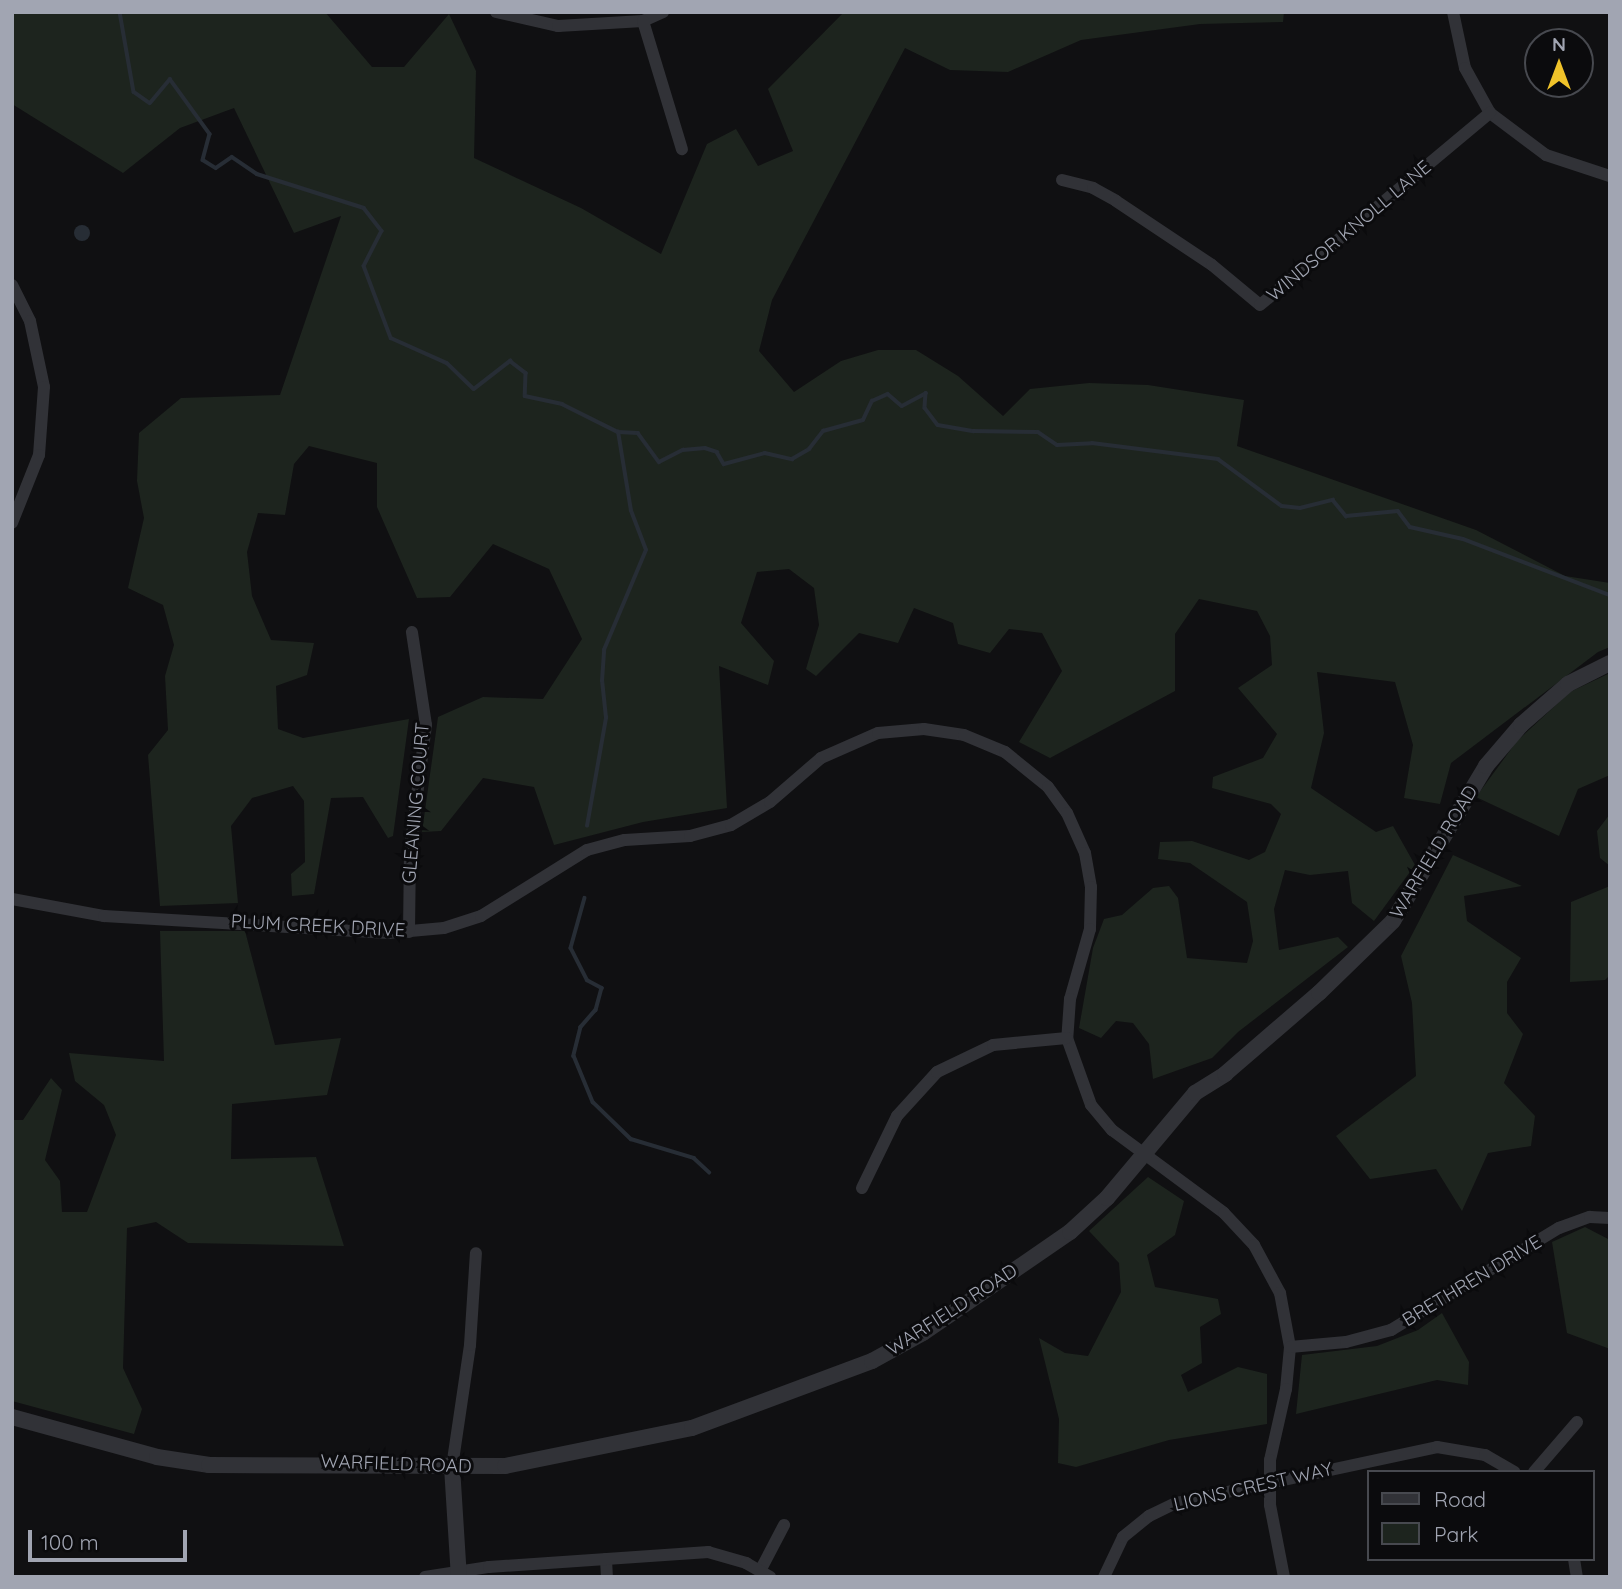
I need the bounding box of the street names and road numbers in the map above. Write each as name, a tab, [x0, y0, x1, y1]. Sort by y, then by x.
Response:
street label: WINDSOR KNOLL LANE	[1262, 156, 1436, 306]
street label: GLEANING COURT	[398, 721, 434, 885]
street label: WARFIELD ROAD	[1385, 781, 1483, 923]
street label: PLUM CREEK DRIVE	[230, 910, 406, 942]
street label: BRETHREN DRIVE	[1398, 1231, 1546, 1331]
street label: WARFIELD ROAD	[882, 1259, 1022, 1361]
street label: WARFIELD ROAD	[320, 1450, 472, 1478]
street label: LIONS CREST WAY	[1171, 1458, 1335, 1516]

